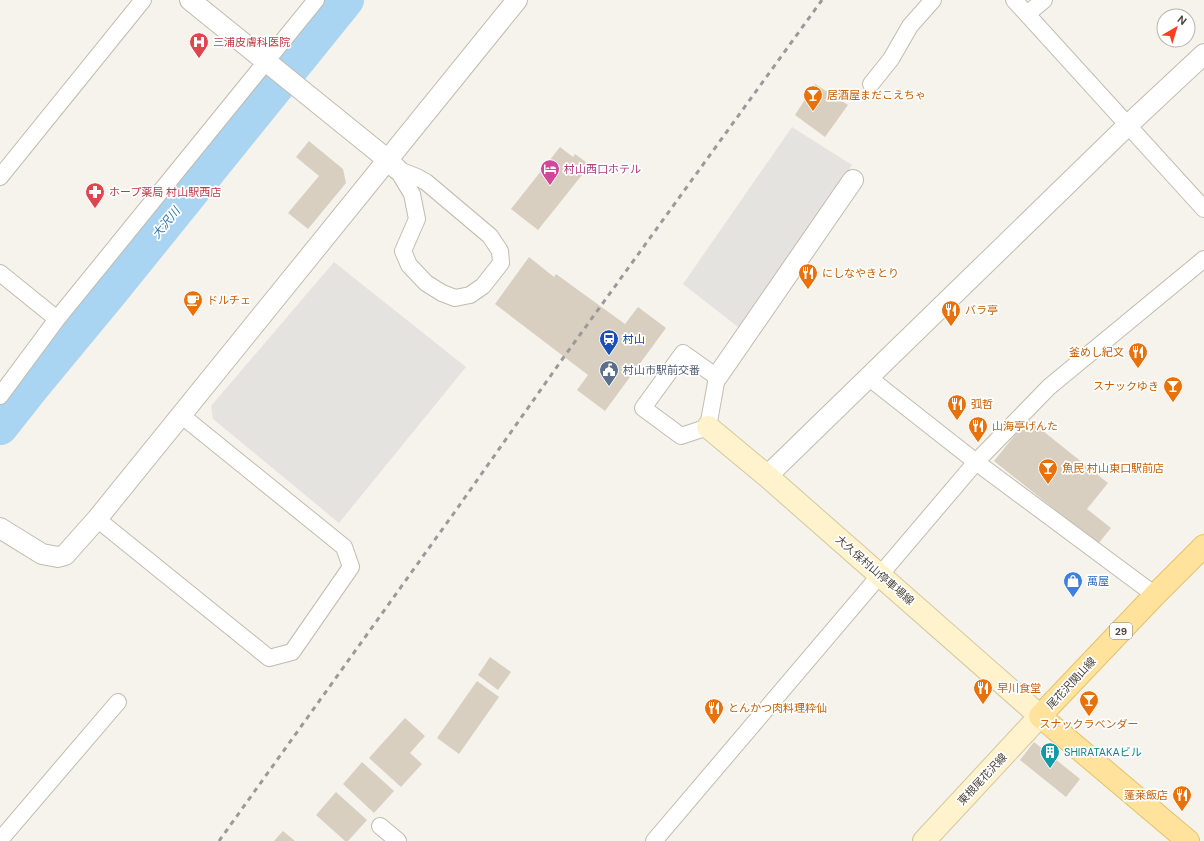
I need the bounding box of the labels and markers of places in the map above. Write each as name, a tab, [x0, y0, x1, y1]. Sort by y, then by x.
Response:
hospital icon: 三浦皮膚科医院	[188, 31, 210, 59]
place label: 三浦皮膚科医院	[213, 35, 290, 49]
bar icon: 居酒屋まだこえちゃ	[802, 84, 824, 112]
place label: 居酒屋まだこえちゃ	[827, 88, 926, 102]
hotel icon: 村山西口ホテル	[539, 158, 561, 186]
place label: 村山西口ホテル	[564, 162, 641, 176]
pharmacy icon: ホープ薬局 村山駅西店	[84, 181, 106, 209]
place label: ホープ薬局 村山駅西店	[109, 185, 221, 199]
restaurant icon: にしなやきとり	[797, 262, 819, 290]
place label: にしなやきとり	[822, 266, 899, 280]
cafe icon: ドルチェ	[182, 289, 204, 317]
place label: ドルチェ	[207, 293, 251, 307]
restaurant icon: バラ亭	[940, 299, 962, 327]
place label: バラ亭	[965, 303, 998, 317]
station icon: 村山	[598, 328, 620, 356]
place label: 村山	[623, 332, 645, 346]
restaurant icon: 釜めし紀文	[1127, 341, 1149, 369]
place label: 釜めし紀文	[1069, 345, 1124, 359]
public building icon: 村山市駅前交番	[598, 359, 620, 387]
place label: 村山市駅前交番	[623, 363, 700, 377]
bar icon: スナックゆき	[1162, 375, 1184, 403]
place label: スナックゆき	[1093, 379, 1159, 393]
restaurant icon: 弧哲	[946, 393, 968, 421]
place label: 弧哲	[971, 397, 993, 411]
restaurant icon: 山海亭げんた	[967, 415, 989, 443]
place label: 山海亭げんた	[992, 419, 1058, 433]
bar icon: 魚民 村山東口駅前店	[1037, 457, 1059, 485]
place label: 魚民 村山東口駅前店	[1062, 461, 1164, 475]
shop icon: 萬屋	[1062, 570, 1084, 598]
place label: 萬屋	[1087, 574, 1109, 588]
restaurant icon: 早川食堂	[972, 677, 994, 705]
place label: 早川食堂	[997, 681, 1041, 695]
bar icon: スナックラベンダー	[1078, 689, 1100, 717]
restaurant icon: とんかつ肉料理粋仙	[703, 697, 725, 725]
place label: とんかつ肉料理粋仙	[728, 701, 827, 715]
place label: スナックラベンダー	[1040, 717, 1139, 731]
building icon: SHIRATAKAビル	[1039, 741, 1061, 769]
place label: SHIRATAKAビル	[1064, 745, 1142, 759]
restaurant icon: 蓬莱飯店	[1171, 784, 1193, 812]
place label: 蓬莱飯店	[1124, 788, 1168, 802]

